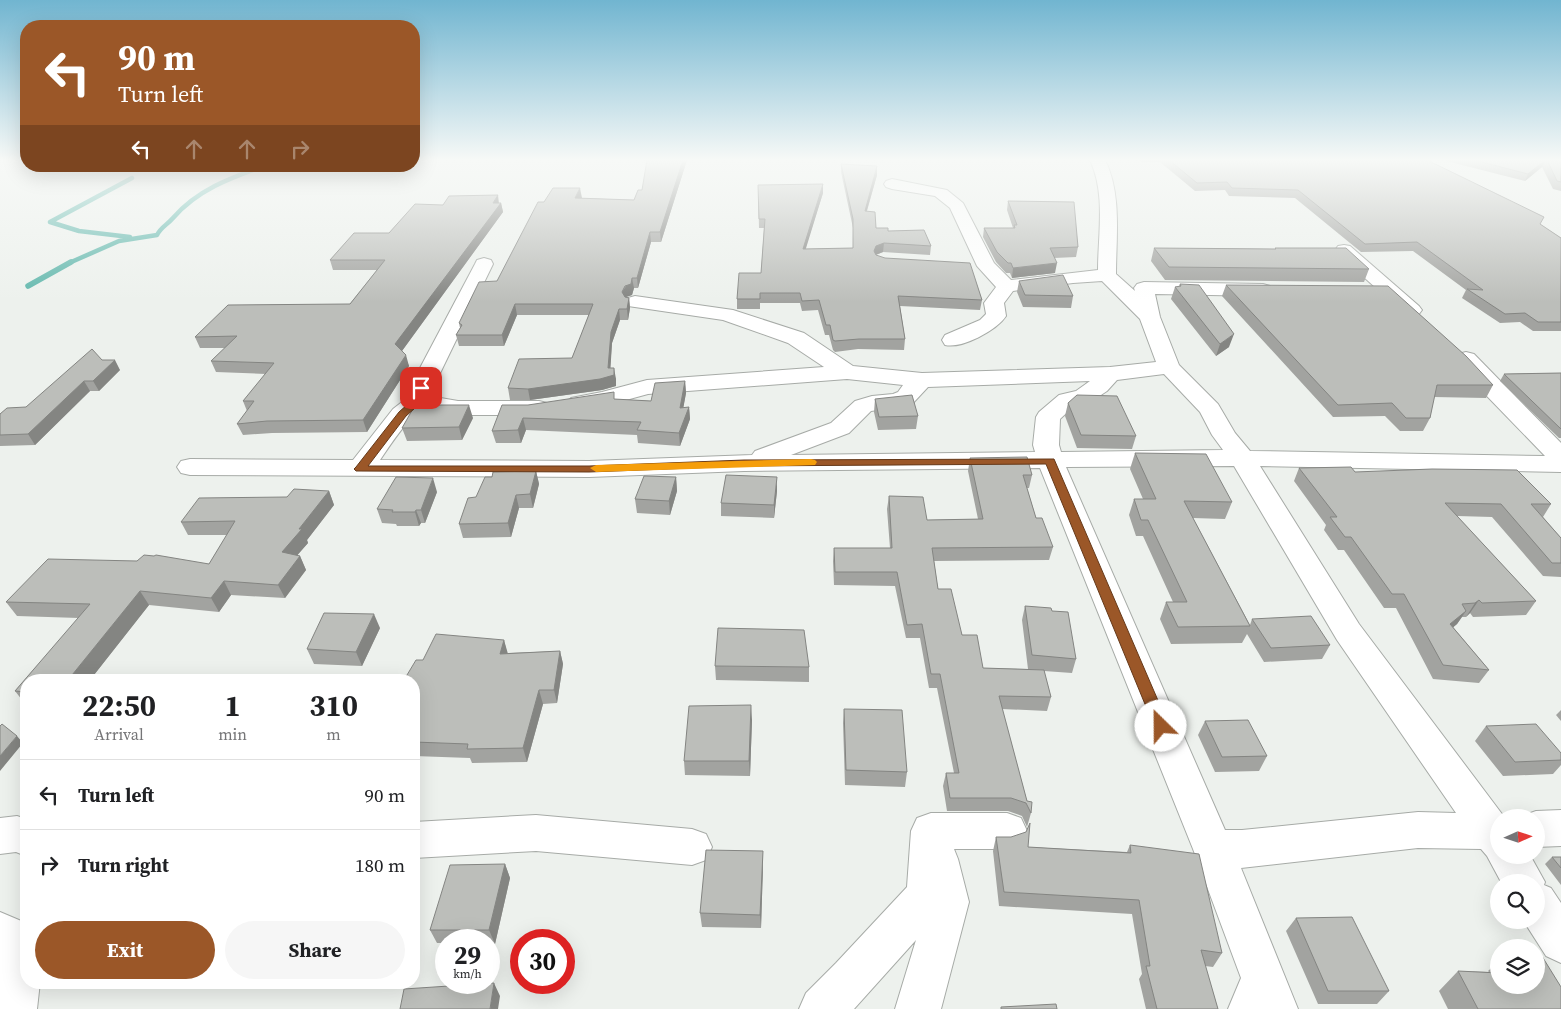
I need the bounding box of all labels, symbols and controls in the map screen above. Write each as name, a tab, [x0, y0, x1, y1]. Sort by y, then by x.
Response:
text: 90 m	[118, 34, 195, 82]
icon: left	[35, 40, 100, 105]
text: Turn left	[118, 79, 203, 109]
icon: left	[127, 135, 155, 163]
icon: ahead	[180, 135, 208, 163]
icon: ahead	[233, 135, 261, 163]
icon: right	[286, 135, 314, 163]
pin	[400, 367, 442, 409]
icon: arrive	[407, 374, 435, 402]
text: 22:50	[82, 685, 156, 726]
text: 1	[224, 685, 241, 726]
text: 310	[309, 685, 358, 726]
position arrow	[1134, 699, 1186, 751]
text: Arrival	[94, 723, 144, 745]
text: min	[218, 723, 247, 745]
text: m	[326, 723, 341, 745]
icon: left	[35, 781, 63, 809]
text: Turn left	[78, 782, 154, 808]
text: 90 m	[364, 782, 405, 808]
north arrow	[1490, 809, 1545, 864]
map controls	[1490, 809, 1545, 994]
icon: right	[35, 851, 63, 879]
text: Turn right	[78, 852, 169, 878]
text: 180 m	[355, 852, 405, 878]
button: search	[1490, 874, 1545, 929]
button: Exit	[35, 921, 215, 979]
button: Share	[225, 921, 405, 979]
speed limit sign: 30	[510, 929, 575, 994]
text: 29	[454, 938, 481, 972]
button: layers	[1490, 939, 1545, 994]
text: km/h	[453, 966, 482, 982]

